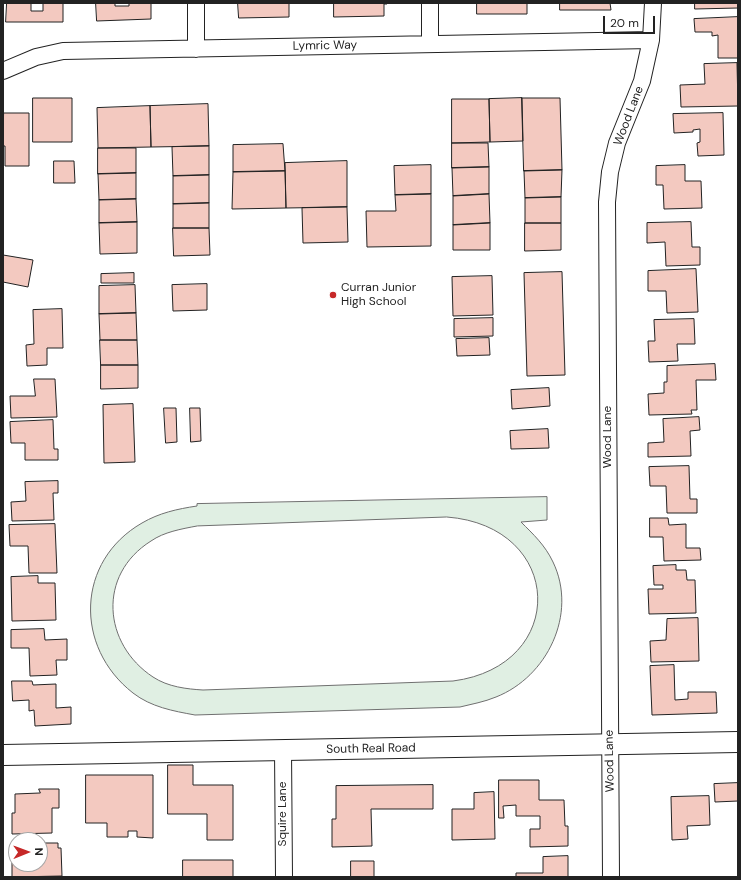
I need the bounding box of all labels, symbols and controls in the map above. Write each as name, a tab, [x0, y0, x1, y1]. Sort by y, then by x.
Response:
scale bar	[605, 8, 657, 34]
text: 20 m	[610, 15, 639, 31]
street label: Lymric Way	[293, 38, 357, 54]
street label: Wood Lane	[611, 84, 647, 148]
place label: Curran Junior High School	[341, 281, 416, 309]
marker: Curran Junior High School	[328, 290, 338, 300]
street label: Wood Lane	[601, 406, 615, 468]
street label: Wood Lane	[602, 730, 618, 792]
street label: South Real Road	[326, 741, 416, 757]
street label: Squire Lane	[276, 781, 290, 847]
north arrow	[8, 832, 48, 872]
text: N	[32, 848, 46, 856]

